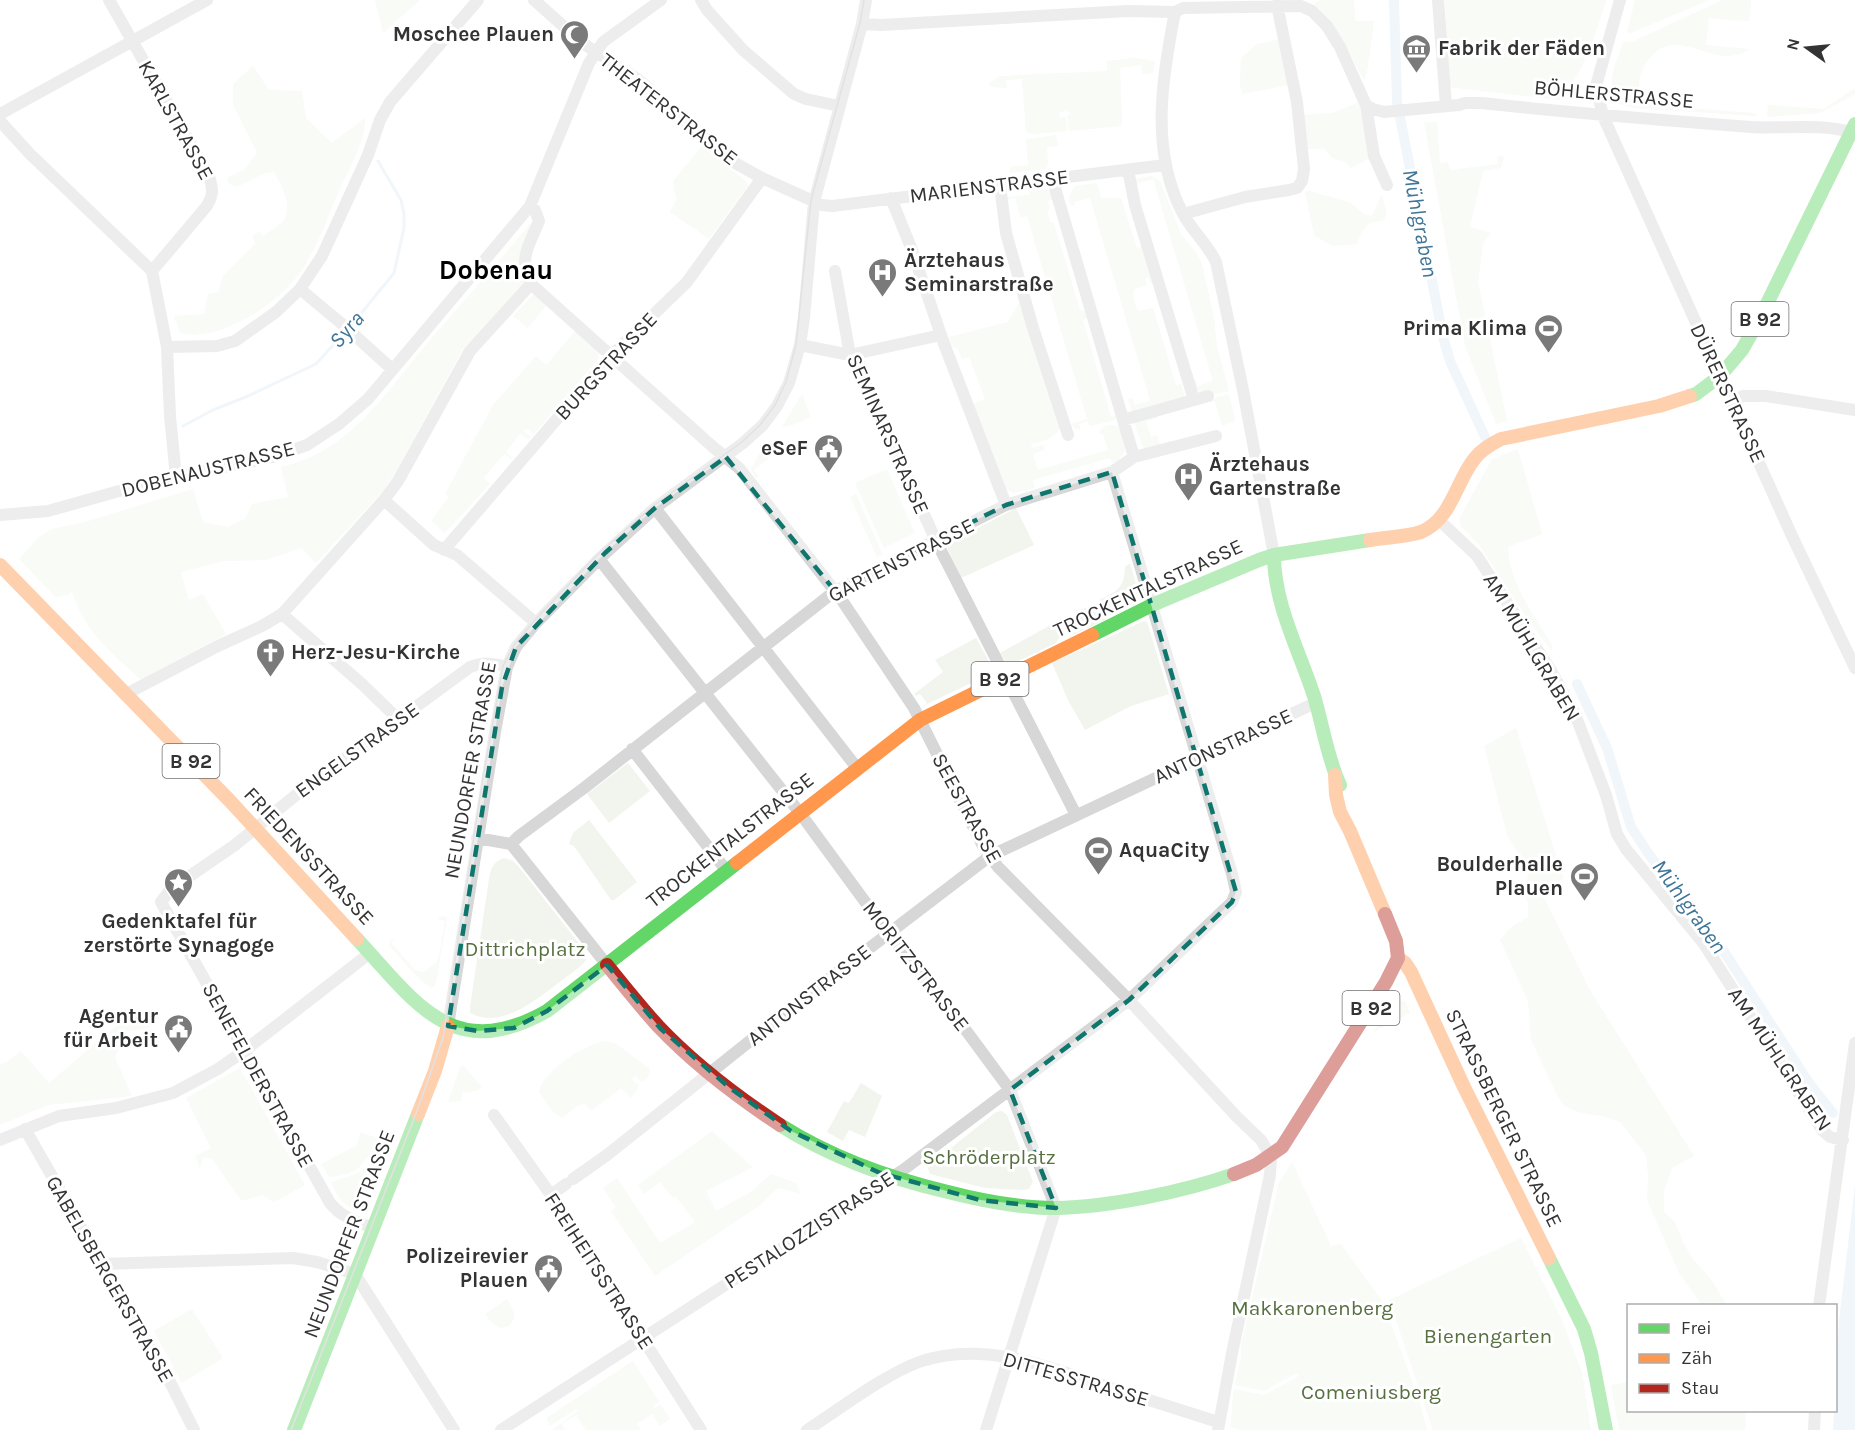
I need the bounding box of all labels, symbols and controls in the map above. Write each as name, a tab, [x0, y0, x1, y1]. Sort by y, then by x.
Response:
mosque icon: Moschee Plauen	[559, 18, 591, 60]
north arrow	[1777, 18, 1837, 78]
place label: Moschee Plauen	[393, 22, 554, 46]
museum icon: Fabrik der Fäden	[1401, 32, 1433, 74]
place label: Fabrik der Fäden	[1438, 36, 1605, 60]
text: N	[1782, 36, 1804, 52]
street label: THEATERSTRASSE	[595, 48, 743, 170]
street label: KARLSTRASSE	[133, 56, 219, 184]
street label: BÖHLERSTRASSE	[1533, 75, 1695, 113]
street label: MARIENSTRASSE	[908, 164, 1070, 208]
water label: Mühlgraben	[1397, 167, 1443, 280]
place label: Ärztehaus Seminarstraße	[904, 248, 1054, 296]
district label: Dobenau	[439, 254, 553, 286]
hospital icon: Ärztehaus Seminarstraße	[867, 256, 899, 298]
road number: B 92	[1732, 302, 1788, 336]
water label: Syra	[324, 306, 370, 353]
street label: BURGSTRASSE	[550, 307, 662, 425]
sports icon: Prima Klima	[1532, 312, 1564, 354]
place label: Prima Klima	[1403, 316, 1527, 340]
street label: DÜRERSTRASSE	[1685, 320, 1771, 466]
street label: SEMINARSTRASSE	[842, 350, 934, 518]
public building icon: eSeF	[813, 432, 845, 474]
street label: DOBENAUSTRASSE	[119, 436, 297, 502]
place label: eSeF	[761, 436, 808, 460]
place label: Ärztehaus Gartenstraße	[1209, 452, 1341, 500]
hospital icon: Ärztehaus Gartenstraße	[1172, 460, 1204, 502]
street label: GARTENSTRASSE	[824, 513, 978, 607]
street label: TROCKENTALSTRASSE	[1050, 534, 1246, 642]
street label: AM MÜHLGRABEN	[1478, 569, 1586, 725]
church icon: Herz-Jesu-Kirche	[254, 636, 286, 678]
place label: Herz-Jesu-Kirche	[291, 640, 460, 664]
street label: NEUNDORFER STRASSE	[439, 659, 501, 881]
road number: B 92	[972, 662, 1028, 696]
street label: ENGELSTRASSE	[291, 697, 423, 803]
street label: ANTONSTRASSE	[1150, 703, 1296, 789]
road number: B 92	[162, 744, 219, 778]
street label: SEESTRASSE	[927, 749, 1007, 867]
street label: TROCKENTALSTRASSE	[642, 767, 818, 913]
street label: FRIEDENSSTRASSE	[239, 782, 379, 930]
sports icon: AquaCity	[1082, 834, 1114, 876]
place label: AquaCity	[1119, 838, 1210, 863]
place label: Boulderhalle Plauen	[1436, 852, 1563, 900]
water label: Mühlgraben	[1646, 855, 1732, 959]
sports icon: Boulderhalle Plauen	[1568, 860, 1600, 902]
place icon: Gedenktafel für zerstörte Synagoge	[163, 866, 195, 908]
street label: MORITZSTRASSE	[858, 896, 974, 1036]
place label: Gedenktafel für zerstörte Synagoge	[84, 909, 274, 957]
park label: Dittrichplatz	[465, 937, 585, 961]
street label: ANTONSTRASSE	[742, 939, 876, 1051]
street label: SENEFELDERSTRASSE	[197, 979, 319, 1171]
street label: AM MÜHLGRABEN	[1723, 983, 1837, 1135]
road number: B 92	[1342, 991, 1400, 1025]
place label: Agentur für Arbeit	[63, 1004, 159, 1052]
street label: STRASSBERGER STRASSE	[1441, 1005, 1567, 1231]
public building icon: Agentur für Arbeit	[163, 1012, 195, 1054]
street label: NEUNDORFER STRASSE	[298, 1127, 400, 1341]
park label: Schröderplatz	[922, 1145, 1056, 1169]
street label: PESTALOZZISTRASSE	[720, 1166, 898, 1294]
street label: GABELSBERGERSTRASSE	[41, 1172, 179, 1386]
street label: FREIHEITSSTRASSE	[539, 1188, 659, 1354]
place label: Polizeirevier Plauen	[406, 1244, 529, 1292]
public building icon: Polizeirevier Plauen	[533, 1252, 565, 1294]
park label: Makkaronenberg	[1231, 1296, 1393, 1320]
legend	[1627, 1304, 1837, 1412]
text: Frei	[1681, 1317, 1712, 1339]
park label: Bienengarten	[1424, 1324, 1552, 1348]
street label: DITTESSTRASSE	[1000, 1347, 1152, 1411]
text: Zäh	[1681, 1347, 1712, 1369]
text: Stau	[1681, 1377, 1719, 1399]
park label: Comeniusberg	[1301, 1380, 1441, 1404]

